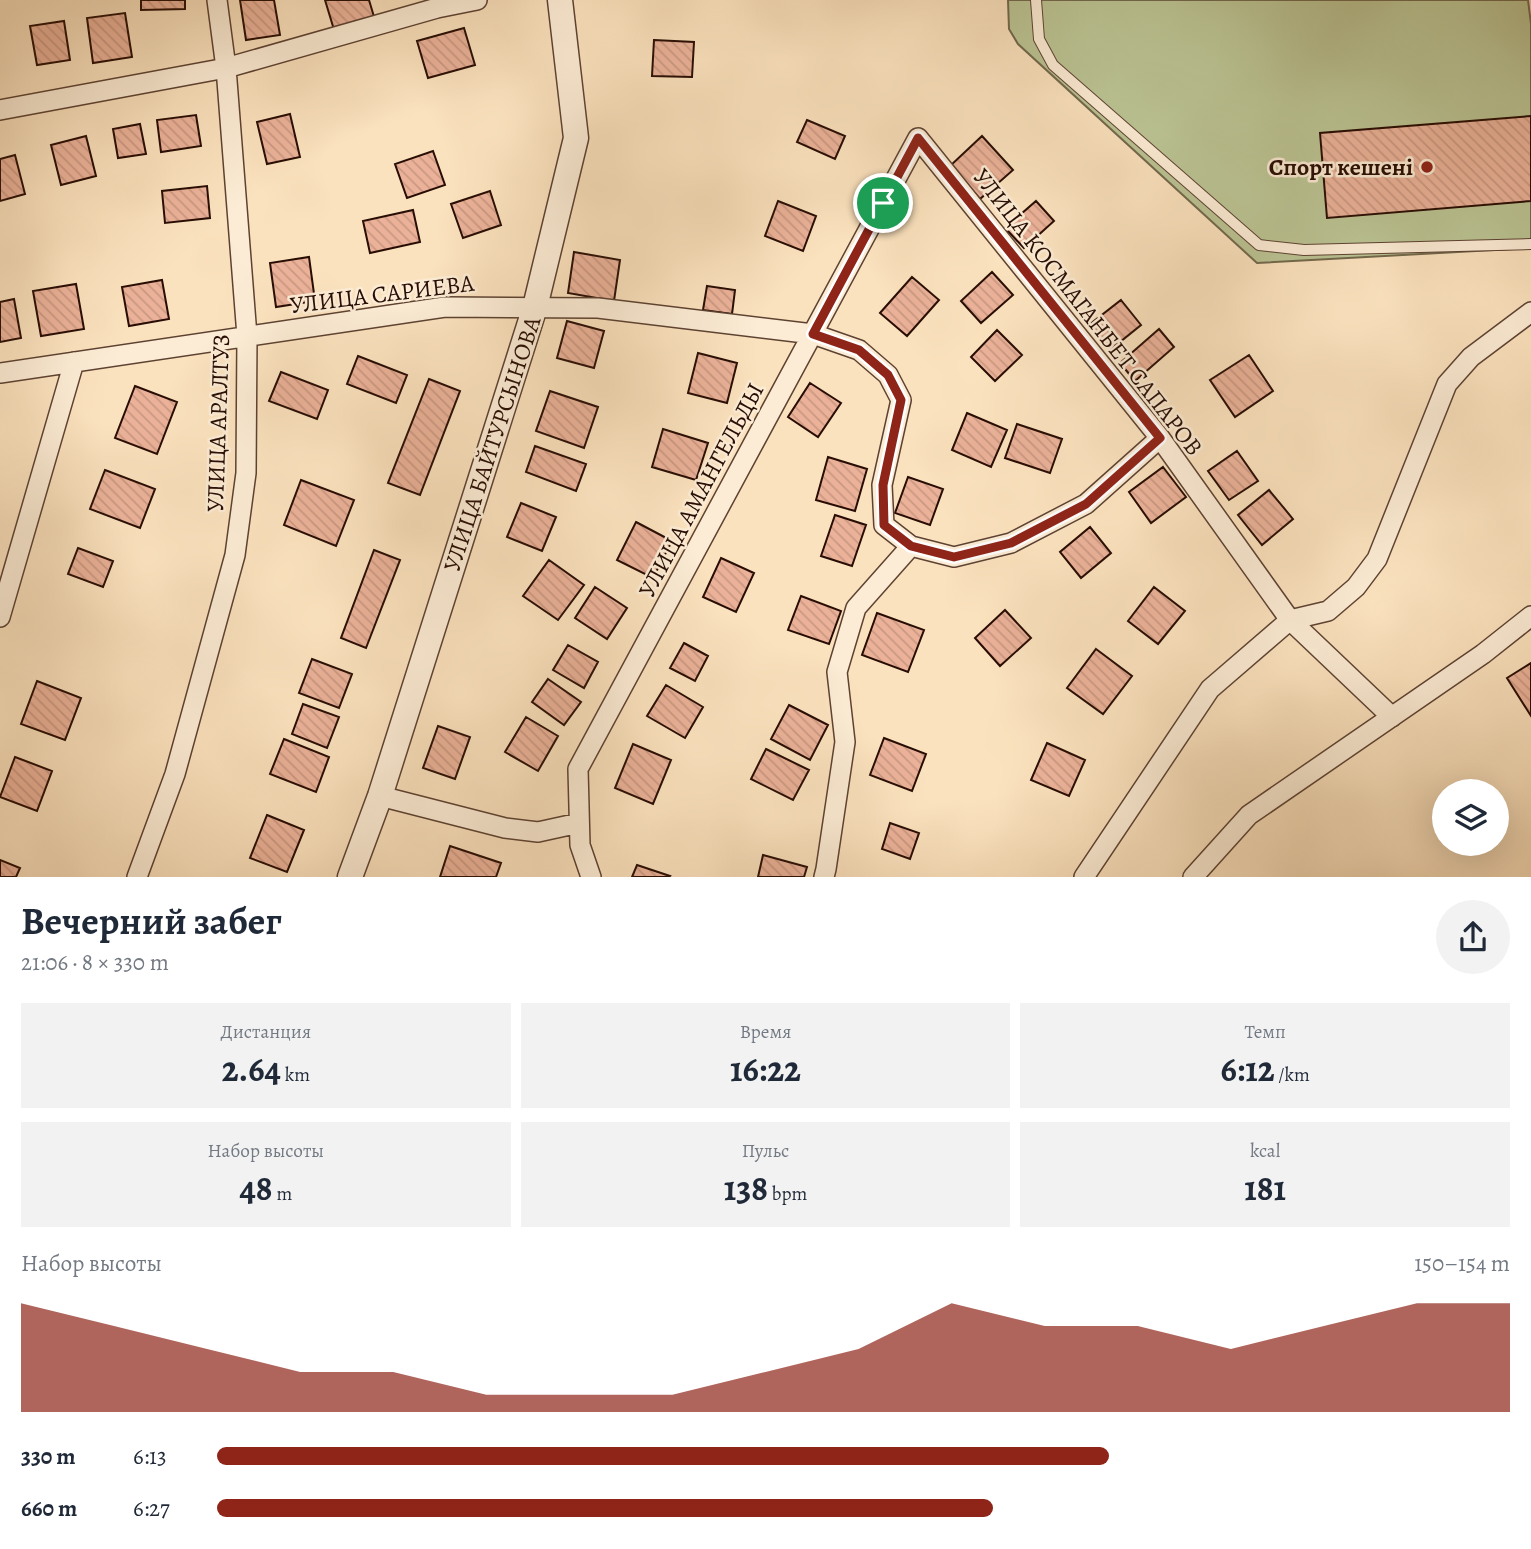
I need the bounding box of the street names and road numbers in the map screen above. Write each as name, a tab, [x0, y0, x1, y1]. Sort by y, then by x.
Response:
street label: УЛИЦА КОСМАГАНБЕТ САПАРОВ	[966, 162, 1210, 462]
street label: УЛИЦА САРИЕВА	[288, 267, 477, 321]
street label: УЛИЦА БАЙТУРСЫНОВА	[436, 311, 549, 576]
street label: УЛИЦА АРАЛТУЗ	[199, 333, 237, 513]
street label: УЛИЦА АМАНГЕЛЬДЫ	[631, 377, 771, 603]

